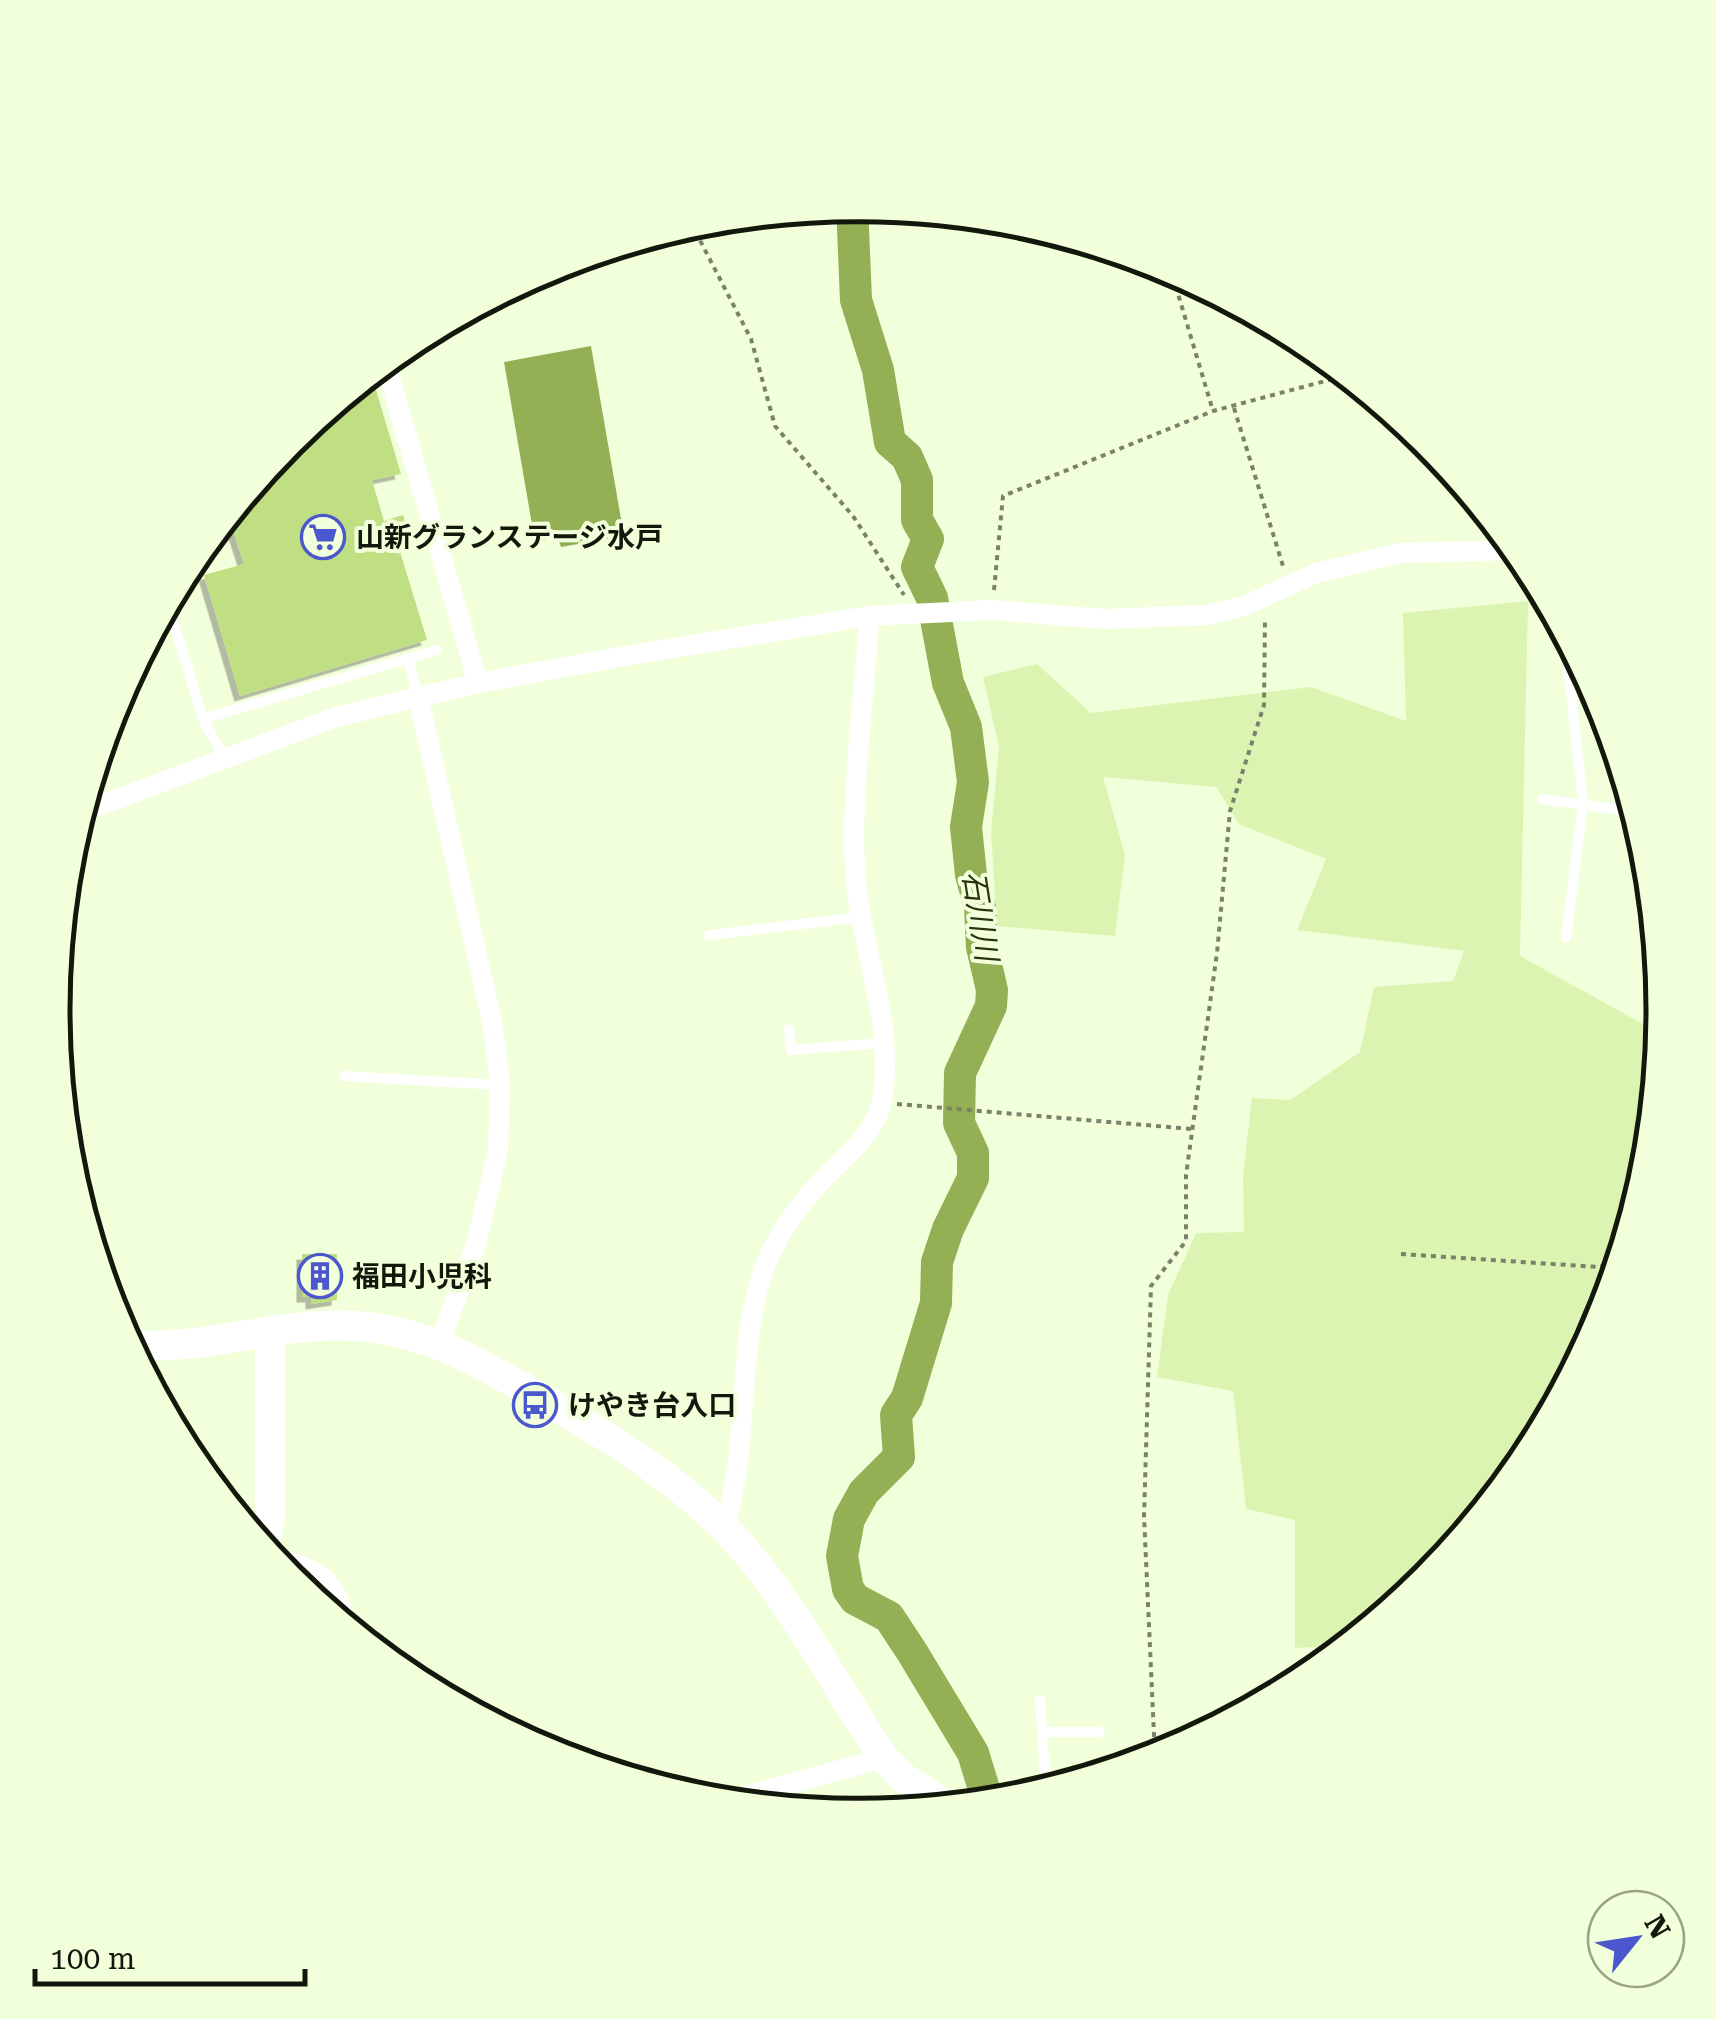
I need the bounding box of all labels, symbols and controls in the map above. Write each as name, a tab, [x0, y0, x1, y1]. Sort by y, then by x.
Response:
supermarket icon: 山新グランステージ水戸	[300, 514, 346, 560]
place label: 山新グランステージ水戸	[356, 521, 663, 554]
water label: 石川川	[956, 869, 1005, 966]
building icon: 福田小児科	[297, 1253, 343, 1299]
place label: 福田小児科	[352, 1260, 492, 1293]
bus stop icon: けやき台入口	[512, 1382, 558, 1428]
place label: けやき台入口	[568, 1389, 736, 1422]
north arrow	[1586, 1889, 1686, 1989]
text: N	[1638, 1909, 1677, 1944]
scale bar	[35, 1924, 305, 1986]
text: 100 m	[50, 1941, 135, 1976]

